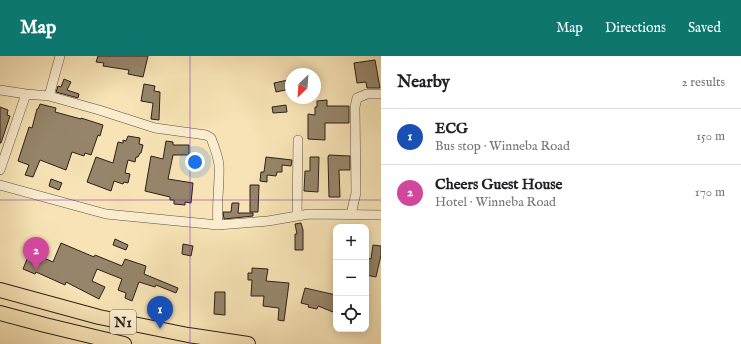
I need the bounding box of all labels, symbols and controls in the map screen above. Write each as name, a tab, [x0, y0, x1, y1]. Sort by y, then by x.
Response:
text: Map	[20, 16, 56, 40]
text: Map	[556, 19, 583, 37]
text: Directions	[605, 19, 666, 37]
text: Saved	[688, 19, 721, 37]
north arrow	[285, 68, 321, 104]
text: Nearby	[397, 72, 450, 93]
text: 2 results	[681, 74, 725, 91]
text: ECG	[435, 119, 468, 138]
text: 1	[408, 128, 412, 145]
text: 150 m	[696, 128, 725, 145]
text: Bus stop · Winneba Road	[435, 138, 570, 155]
your location	[185, 152, 205, 172]
text: Cheers Guest House	[435, 175, 562, 194]
text: 2	[407, 184, 413, 201]
text: 170 m	[695, 184, 725, 201]
text: Hotel · Winneba Road	[435, 194, 556, 211]
map controls	[333, 224, 369, 332]
button: +	[333, 224, 369, 260]
pin: 2	[23, 237, 49, 270]
button: −	[333, 260, 369, 296]
pin: 1	[147, 296, 173, 329]
button: locate	[333, 296, 369, 332]
road number: N1	[110, 310, 136, 334]

